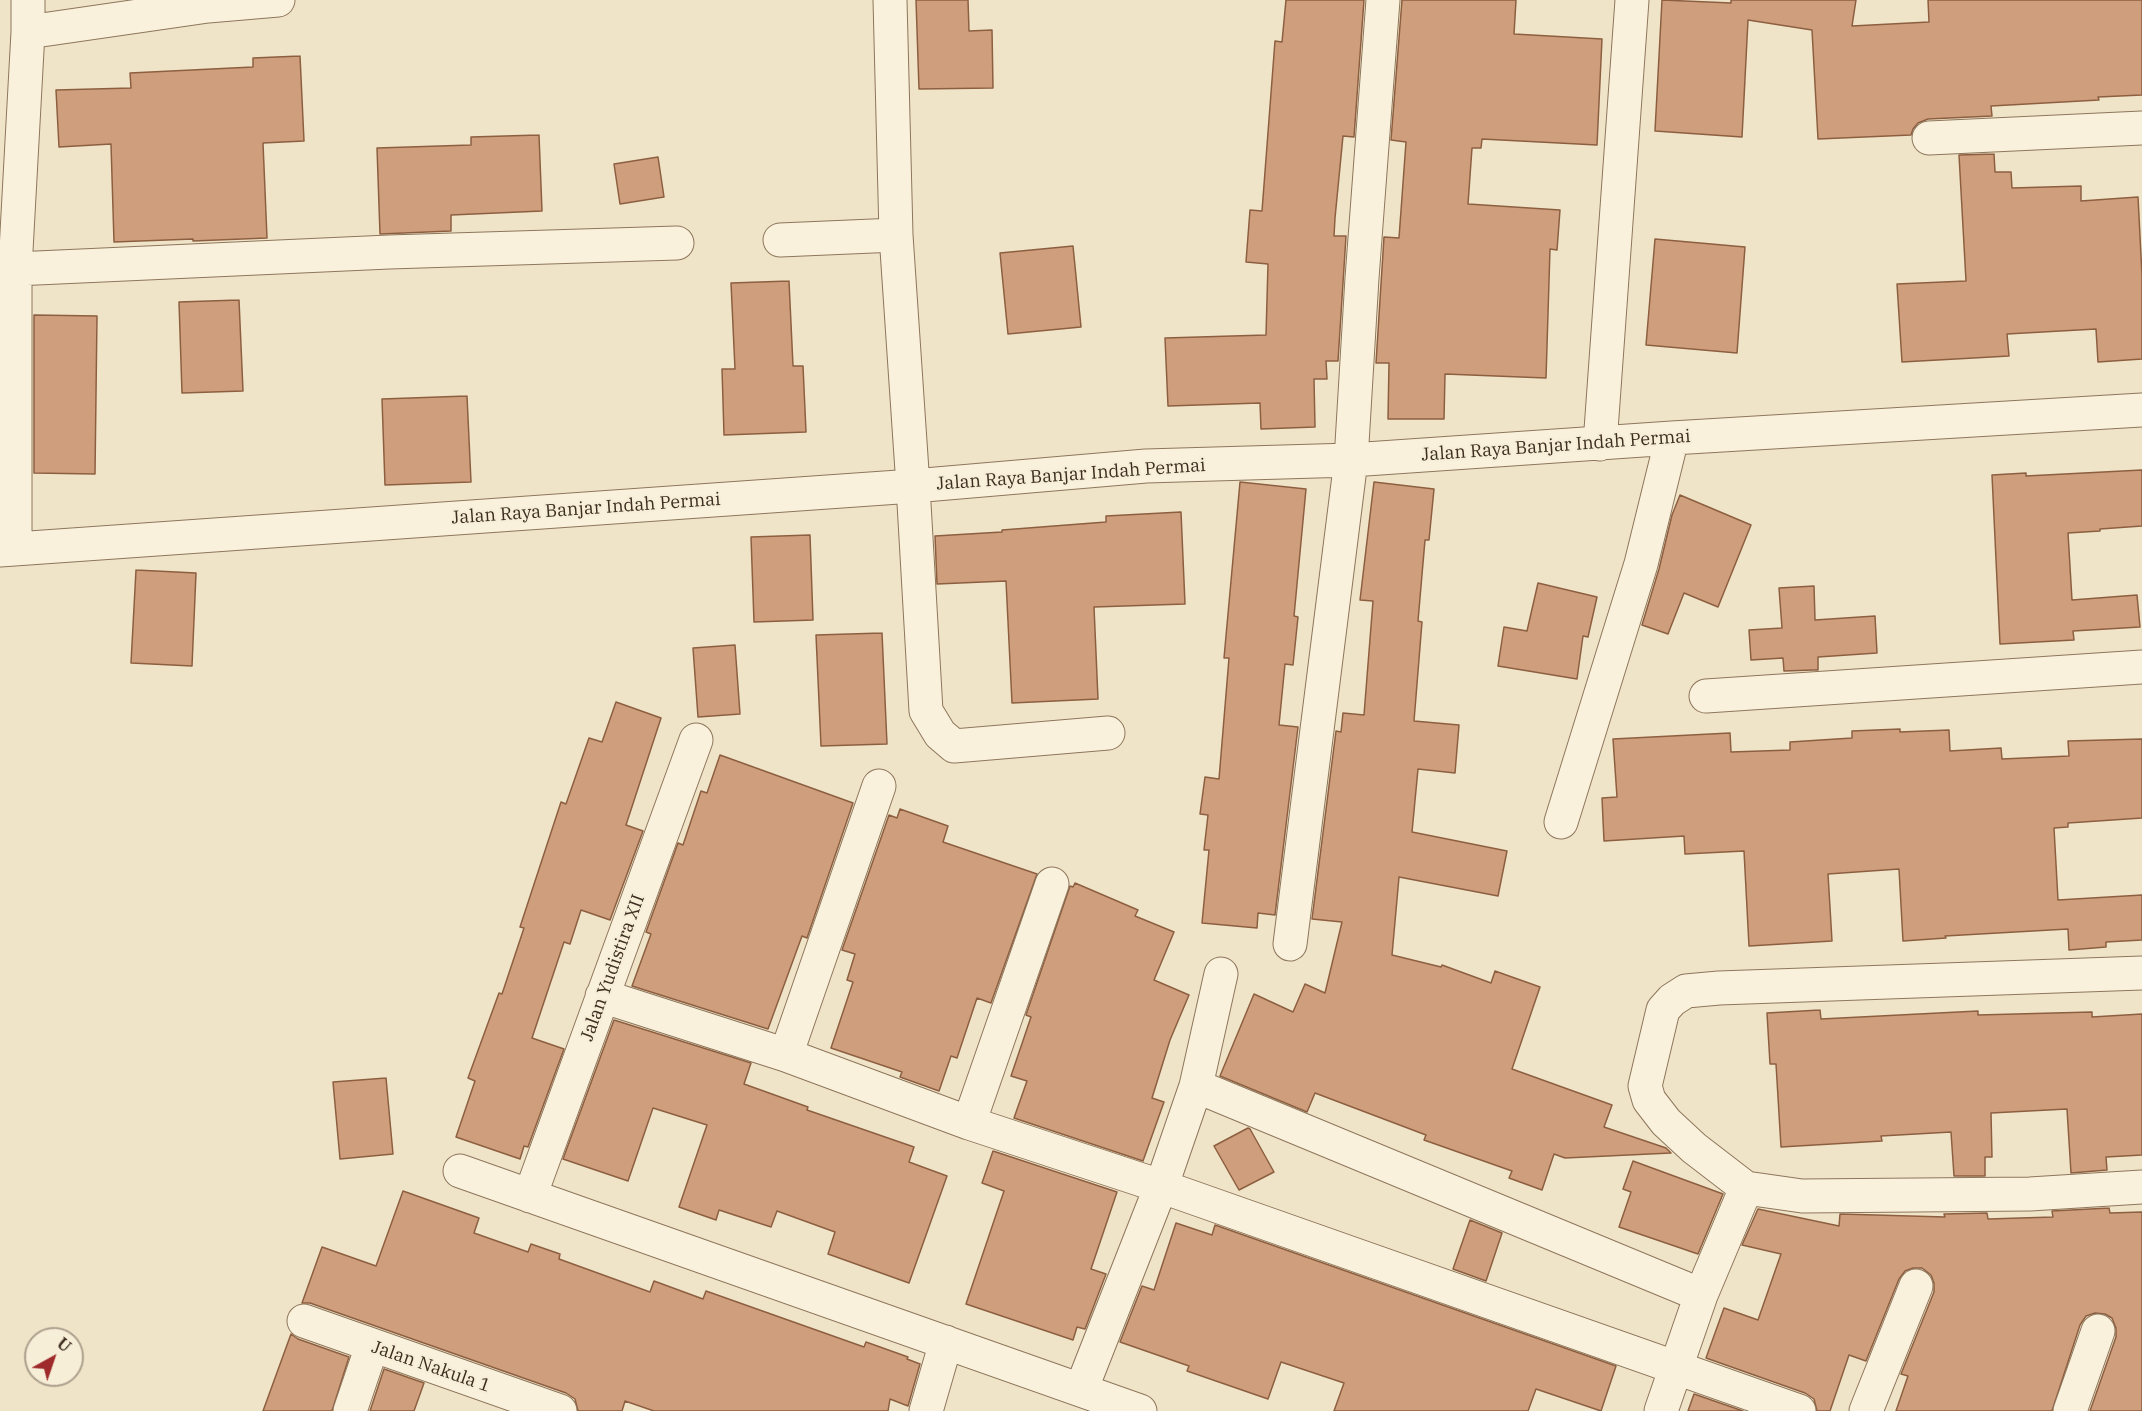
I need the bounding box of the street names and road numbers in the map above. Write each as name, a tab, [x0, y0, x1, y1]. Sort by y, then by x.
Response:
street label: Jalan Raya Banjar Indah Permai	[1421, 426, 1691, 466]
street label: Jalan Raya Banjar Indah Permai	[936, 455, 1206, 495]
street label: Jalan Raya Banjar Indah Permai	[451, 489, 721, 529]
street label: Jalan Yudistira XII	[576, 892, 650, 1044]
street label: Jalan Nakula 1	[369, 1337, 493, 1397]

